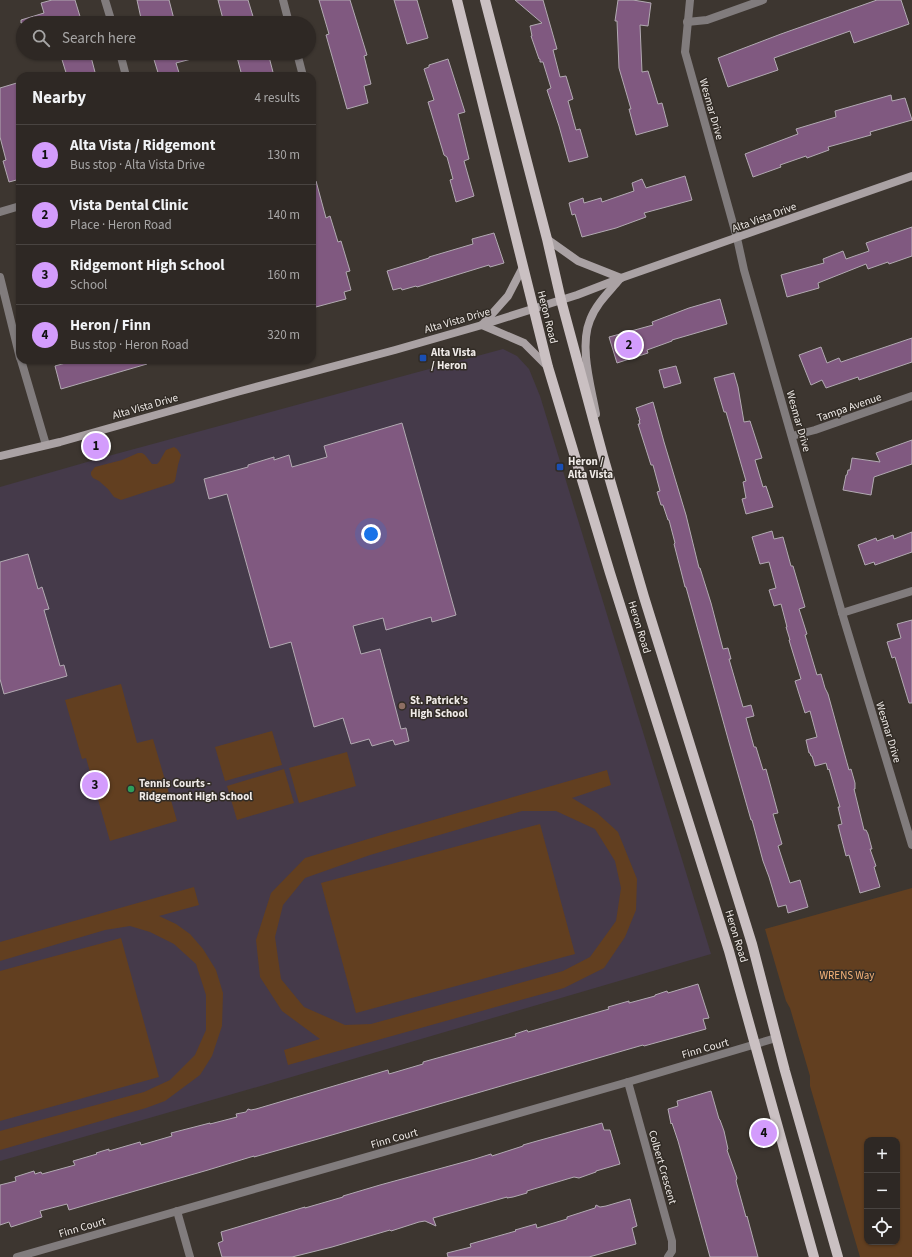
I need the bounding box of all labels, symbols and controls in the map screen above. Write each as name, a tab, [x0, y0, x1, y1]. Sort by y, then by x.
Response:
search box	[16, 16, 316, 60]
icon: search	[30, 27, 52, 49]
text: Search here	[62, 28, 136, 49]
street label: Wesmar Drive	[696, 77, 728, 142]
text: Nearby	[32, 86, 86, 110]
text: 4 results	[255, 89, 300, 107]
text: Alta Vista / Ridgemont	[70, 135, 215, 156]
text: 1	[42, 146, 48, 164]
text: 130 m	[267, 146, 300, 164]
text: Bus stop · Alta Vista Drive	[70, 156, 205, 174]
text: Vista Dental Clinic	[70, 195, 189, 216]
street label: Alta Vista Drive	[730, 199, 799, 236]
text: 2	[42, 206, 48, 224]
text: 140 m	[267, 206, 300, 224]
text: Place · Heron Road	[70, 216, 172, 234]
text: Ridgemont High School	[70, 255, 225, 276]
text: 3	[42, 266, 48, 284]
text: 160 m	[267, 266, 300, 284]
text: School	[70, 276, 107, 294]
street label: Heron Road	[534, 289, 561, 345]
street label: Alta Vista Drive	[422, 304, 492, 337]
text: Heron / Finn	[70, 315, 151, 336]
text: 4	[42, 326, 48, 344]
text: 320 m	[267, 326, 300, 344]
pin: 2	[616, 330, 642, 360]
text: Bus stop · Heron Road	[70, 336, 189, 354]
place label: Alta Vista / Heron	[430, 345, 476, 373]
marker: Alta Vista / Heron	[418, 353, 428, 363]
street label: Wesmar Drive	[783, 389, 815, 454]
street label: Tampa Avenue	[815, 389, 884, 426]
street label: Alta Vista Drive	[110, 390, 180, 423]
pin: 1	[83, 431, 109, 461]
place label: Heron / Alta Vista	[567, 454, 613, 482]
marker: Heron / Alta Vista	[555, 462, 565, 472]
your location	[361, 524, 381, 544]
street label: Heron Road	[624, 599, 655, 655]
place label: St. Patrick's High School	[410, 693, 469, 721]
street label: Wesmar Drive	[872, 700, 905, 765]
marker: St. Patrick's High School	[397, 701, 407, 711]
pin: 3	[82, 770, 108, 800]
place label: Tennis Courts - Ridgemont High School	[139, 776, 253, 804]
marker: Tennis Courts - Ridgemont High School	[126, 784, 136, 794]
street label: Heron Road	[721, 908, 752, 964]
park label: WRENS Way	[819, 968, 875, 983]
street label: Finn Court	[680, 1035, 731, 1062]
pin: 4	[751, 1118, 777, 1148]
street label: Finn Court	[369, 1125, 420, 1152]
street label: Colbert Crescent	[645, 1128, 680, 1206]
map controls	[864, 1137, 900, 1245]
button: +	[864, 1137, 900, 1173]
button: −	[864, 1173, 900, 1209]
button: locate	[864, 1209, 900, 1245]
street label: Finn Court	[57, 1214, 108, 1241]

